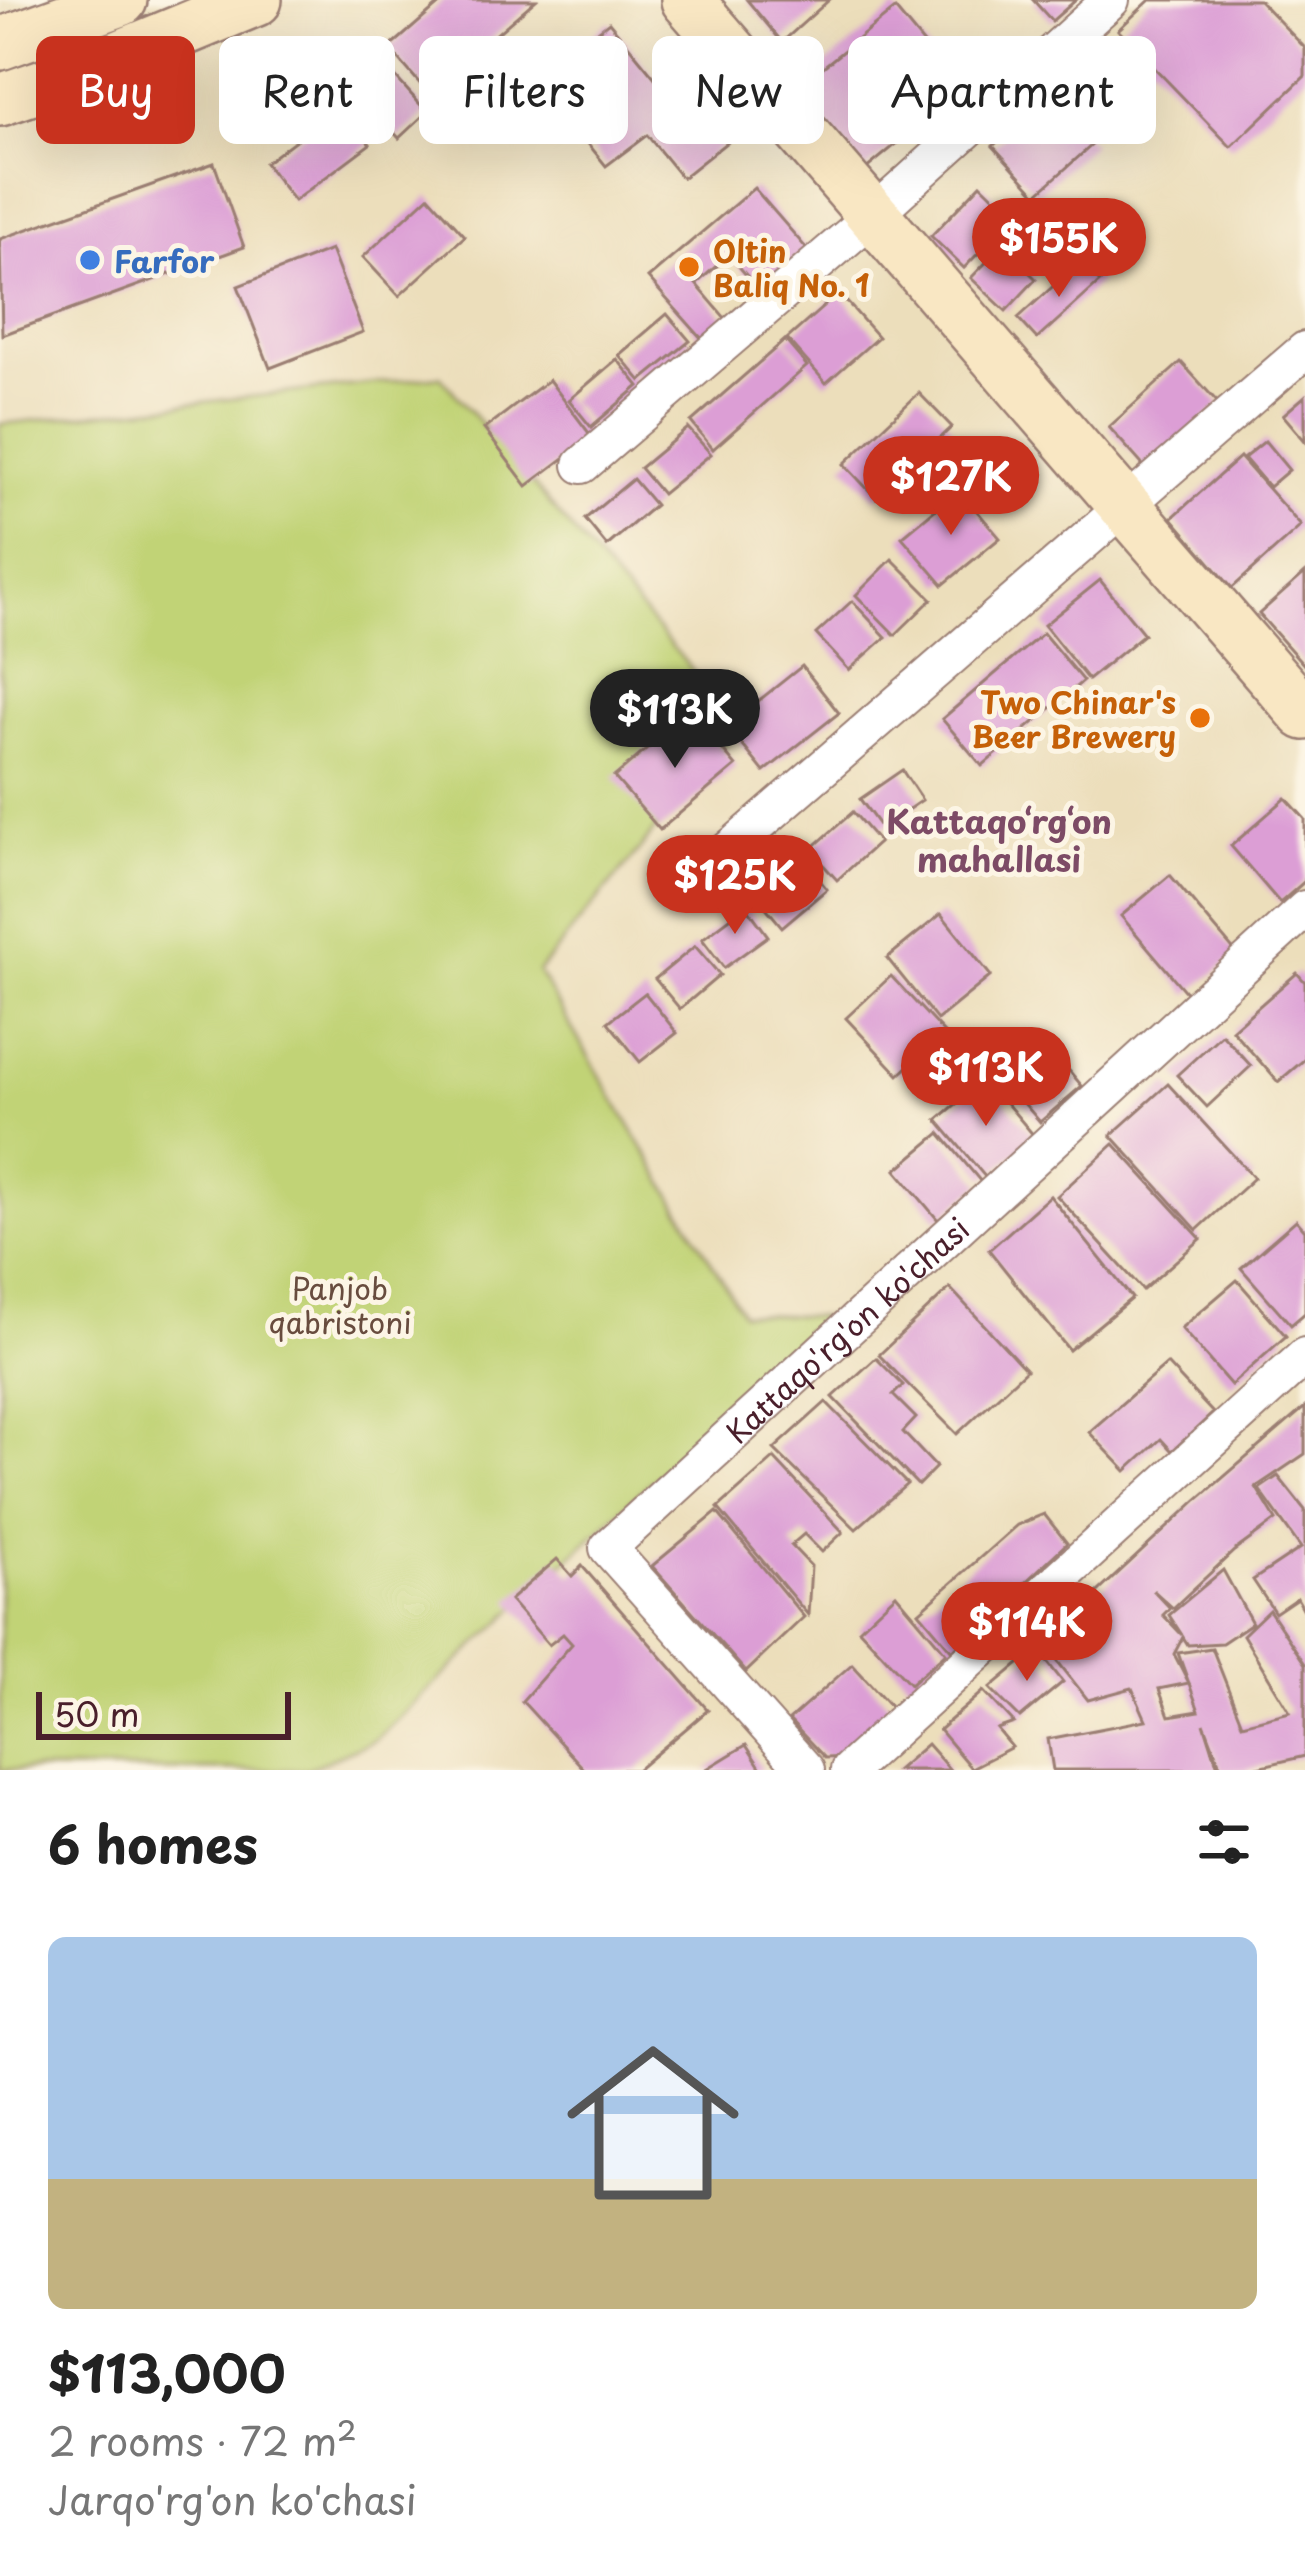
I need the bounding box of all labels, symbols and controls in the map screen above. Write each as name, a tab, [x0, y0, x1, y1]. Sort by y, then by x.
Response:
chip: Buy	[36, 36, 195, 144]
chip: Rent	[219, 36, 395, 144]
chip: Filters	[419, 36, 628, 144]
chip: New	[652, 36, 824, 144]
chip: Apartment	[848, 36, 1156, 144]
pin: $155K	[975, 198, 1143, 300]
text: $155K	[999, 207, 1119, 266]
place label: Oltin Baliq No. 1	[713, 228, 869, 307]
place label: Farfor	[114, 238, 215, 283]
marker: Farfor	[77, 247, 103, 273]
marker: Oltin Baliq No. 1	[676, 254, 702, 280]
pin: $127K	[867, 436, 1035, 538]
text: $127K	[890, 445, 1012, 504]
pin: $113K	[591, 669, 759, 771]
text: $113K	[617, 678, 733, 737]
place label: Two Chinar's Beer Brewery	[972, 679, 1176, 758]
marker: Two Chinar's Beer Brewery	[1187, 705, 1213, 731]
district label: Kattaqo‘rg‘on mahallasi	[886, 795, 1112, 883]
pin: $125K	[651, 835, 819, 937]
text: $125K	[674, 844, 796, 903]
pin: $113K	[902, 1027, 1070, 1129]
text: $113K	[928, 1036, 1044, 1095]
street label: Kattaqo'rg'on ko'chasi	[715, 1206, 978, 1453]
park label: Panjob qabristoni	[268, 1265, 412, 1344]
pin: $114K	[943, 1582, 1111, 1684]
text: $114K	[968, 1591, 1086, 1650]
scale bar	[36, 1686, 291, 1739]
text: 50 m	[54, 1688, 140, 1738]
text: 6 homes	[48, 1804, 258, 1881]
icon: filters	[1191, 1809, 1257, 1875]
icon: home	[545, 2015, 761, 2231]
text: $113,000	[48, 2333, 286, 2410]
text: 2 rooms · 72 m²	[48, 2410, 357, 2469]
text: Jarqo'rg'on ko'chasi	[48, 2469, 417, 2528]

